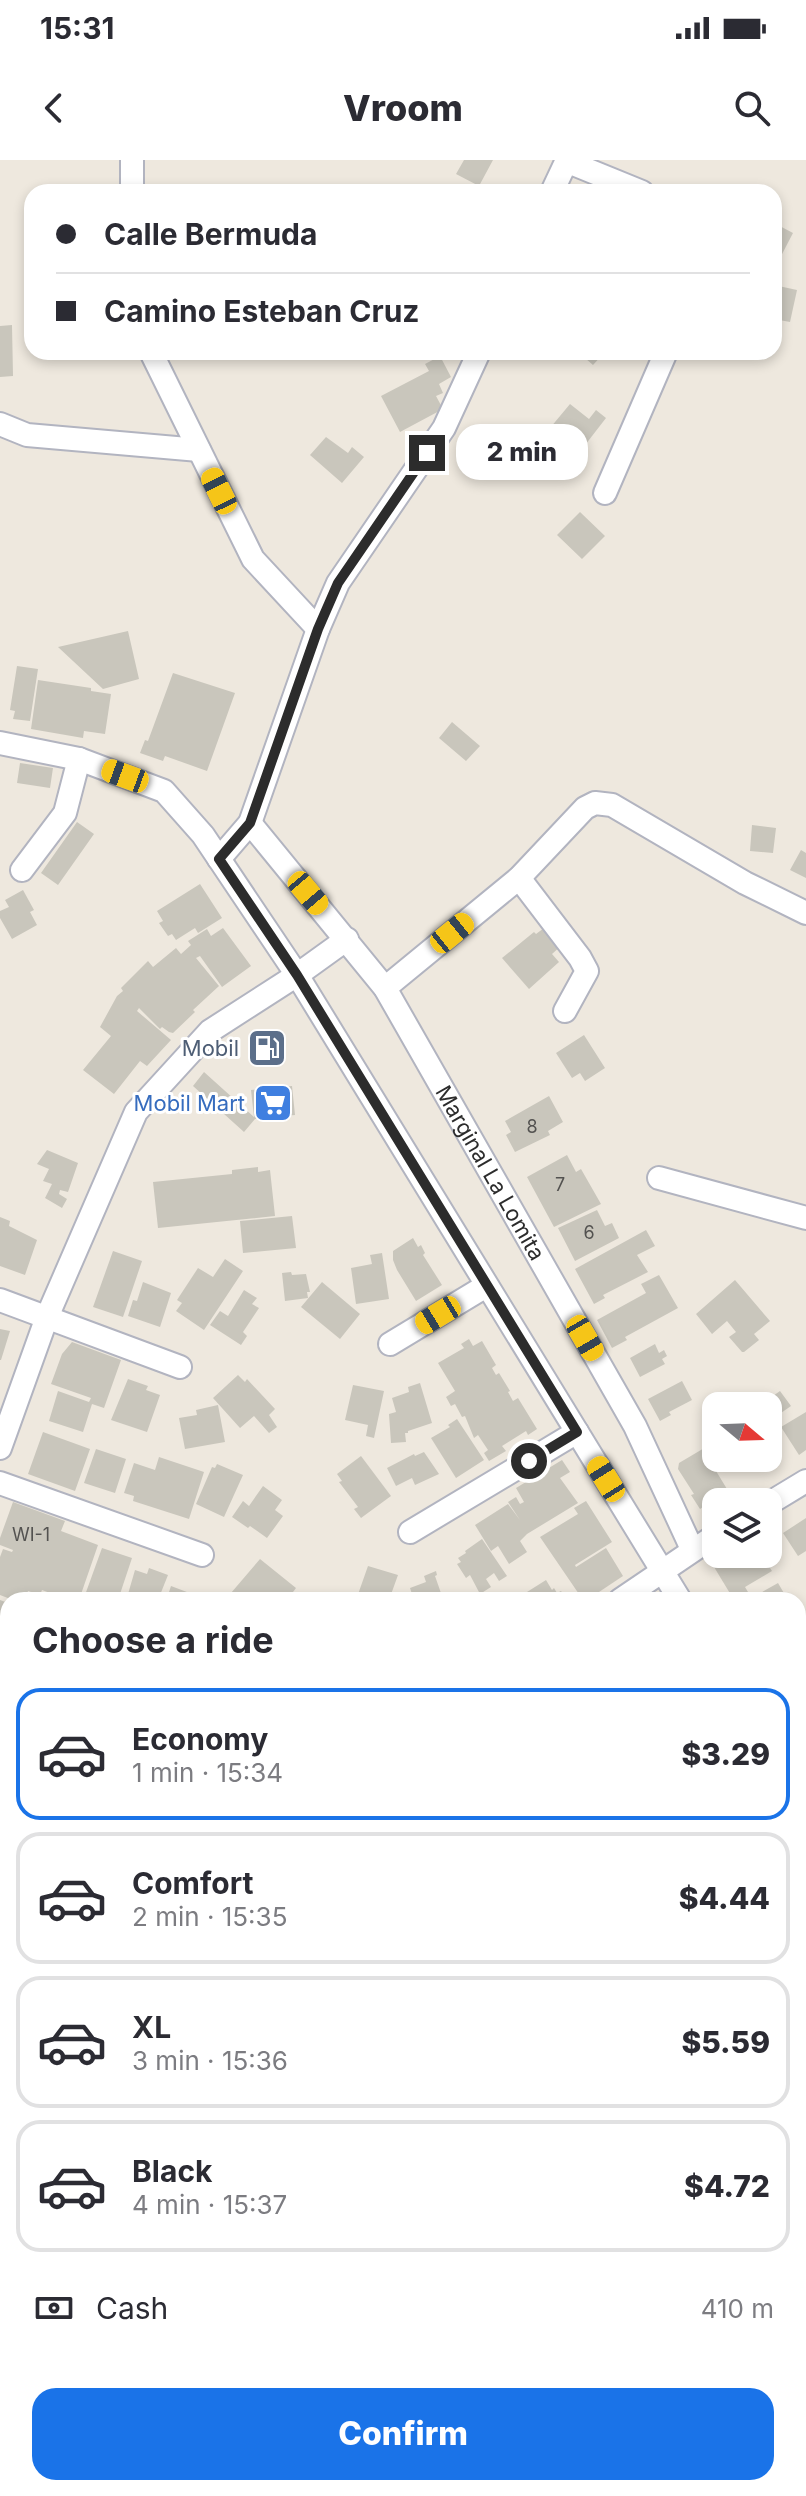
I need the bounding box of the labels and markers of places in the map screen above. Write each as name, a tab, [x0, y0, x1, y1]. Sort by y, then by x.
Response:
fuel station icon: Mobil	[246, 1027, 288, 1069]
place label: Mobil	[182, 1035, 239, 1061]
supermarket icon: Mobil Mart	[252, 1082, 294, 1124]
place label: Mobil Mart	[134, 1090, 245, 1116]

